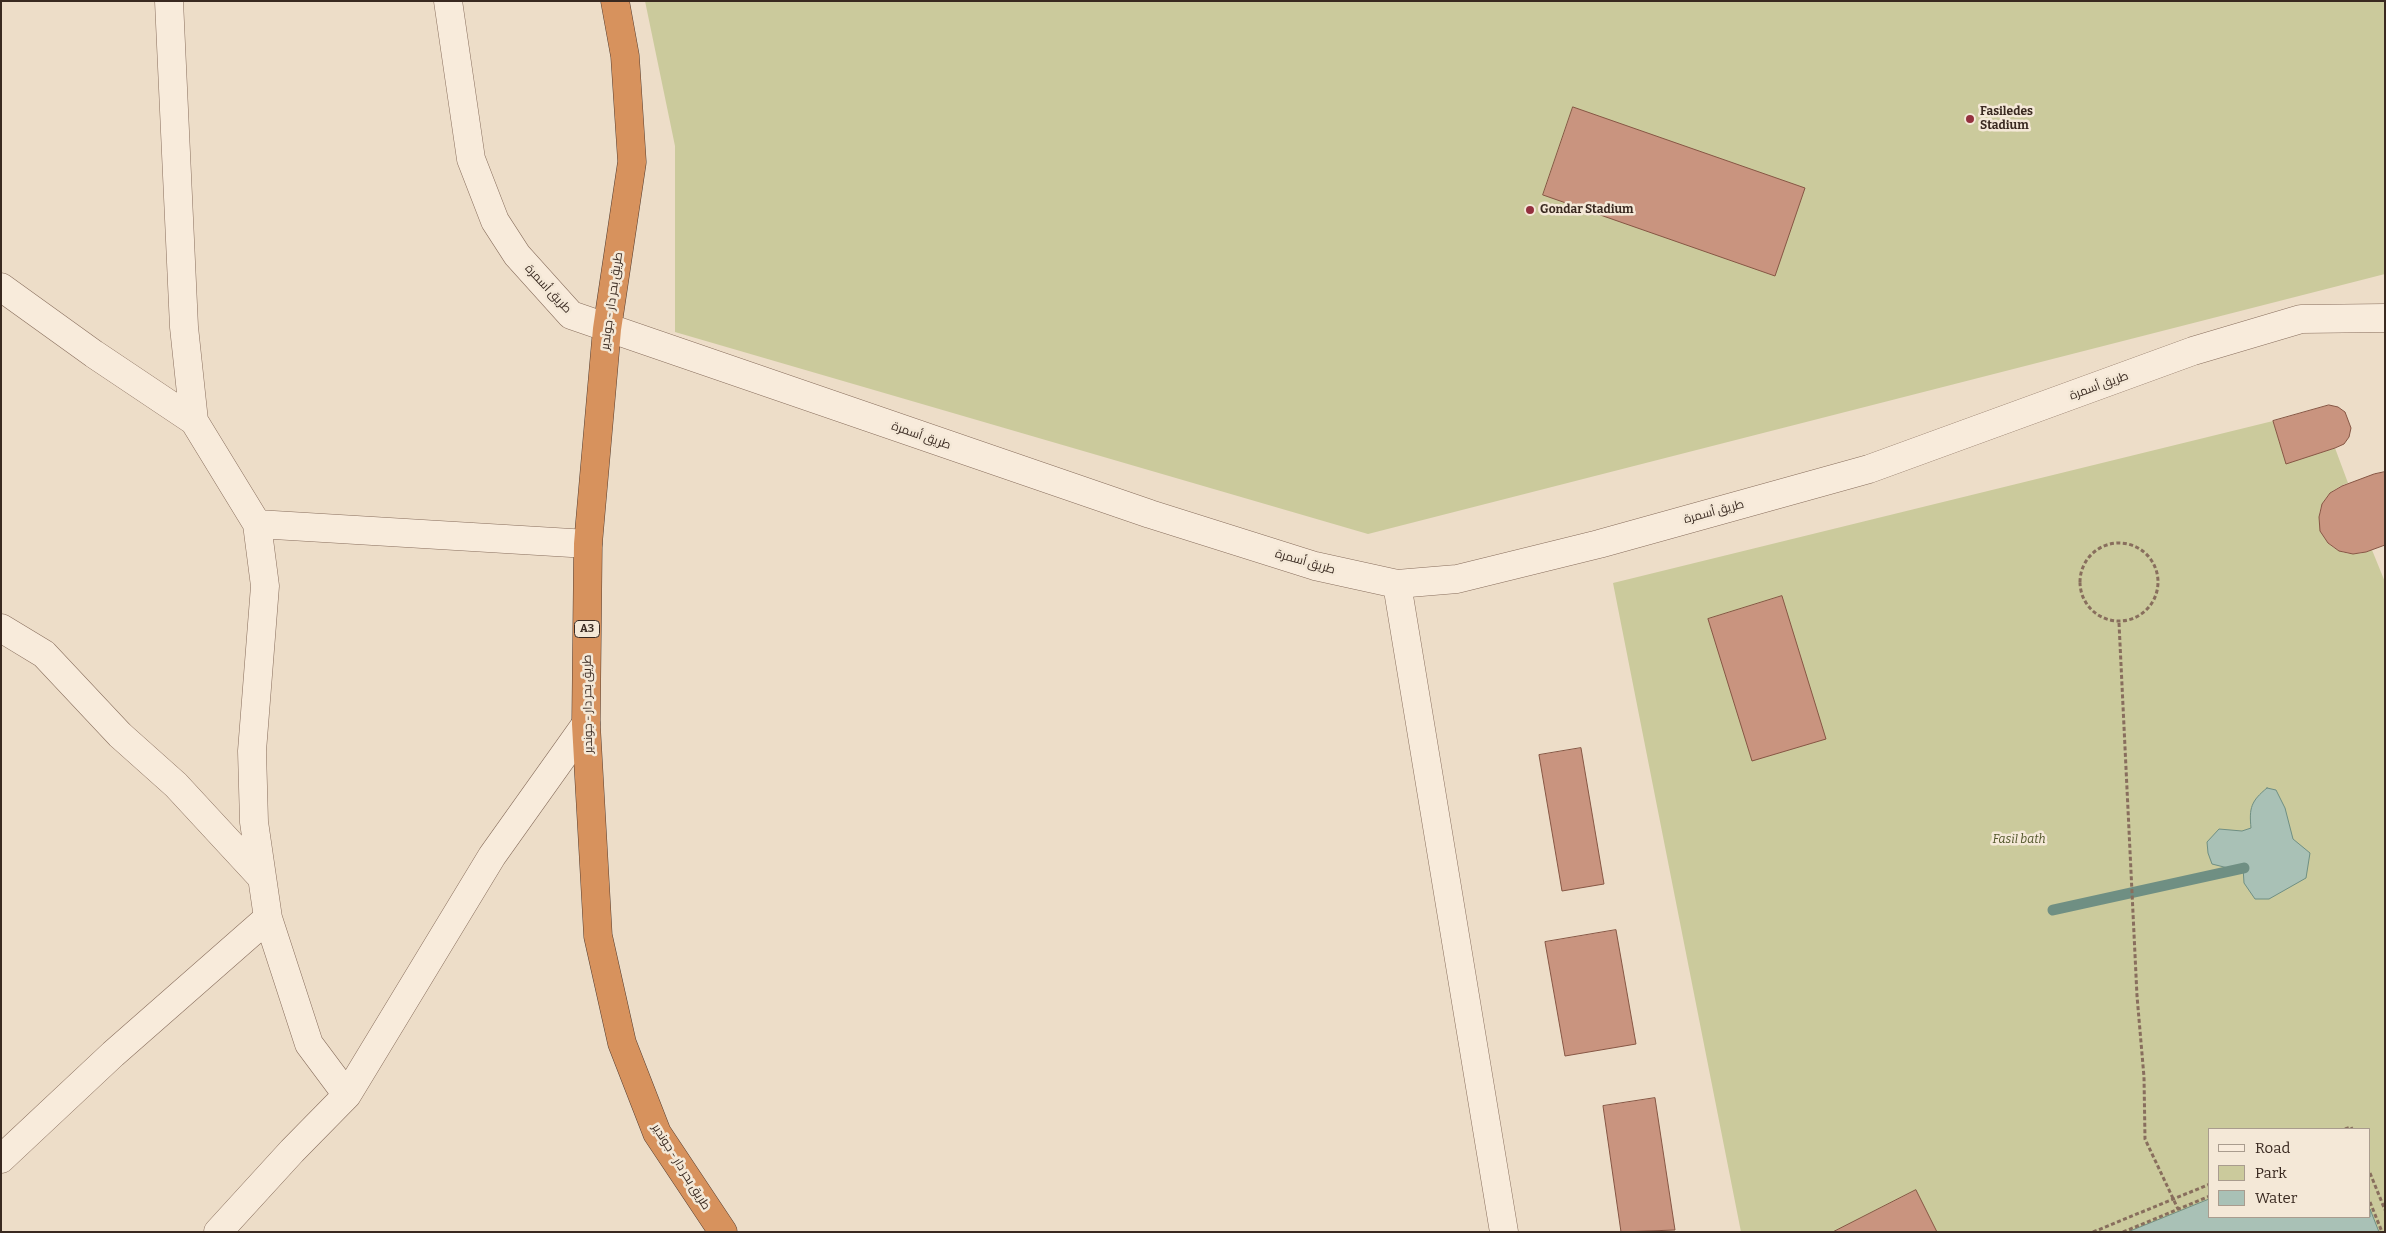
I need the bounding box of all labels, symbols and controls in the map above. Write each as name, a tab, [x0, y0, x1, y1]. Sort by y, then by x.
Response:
place label: Fasiledes Stadium	[1980, 105, 2033, 133]
marker: Fasiledes Stadium	[1964, 113, 1976, 125]
place label: Gondar Stadium	[1540, 203, 1634, 217]
marker: Gondar Stadium	[1524, 204, 1536, 216]
street label: طريق بحر دار - جوندير	[598, 251, 626, 351]
street label: طريق أسمرة	[522, 262, 574, 316]
street label: طريق أسمرة	[2068, 369, 2130, 403]
street label: طريق أسمرة	[889, 419, 953, 453]
street label: طريق أسمرة	[1682, 497, 1746, 527]
street label: طريق أسمرة	[1273, 547, 1337, 577]
road number: A3	[574, 620, 600, 638]
street label: طريق بحر دار - جوندير	[580, 655, 596, 753]
park label: Fasil bath	[1992, 833, 2046, 847]
street label: طريق بحر دار - جوندير	[649, 1121, 713, 1213]
legend	[2208, 1128, 2371, 1218]
text: Road	[2255, 1139, 2290, 1157]
text: Park	[2255, 1164, 2287, 1182]
text: Water	[2255, 1189, 2297, 1207]

